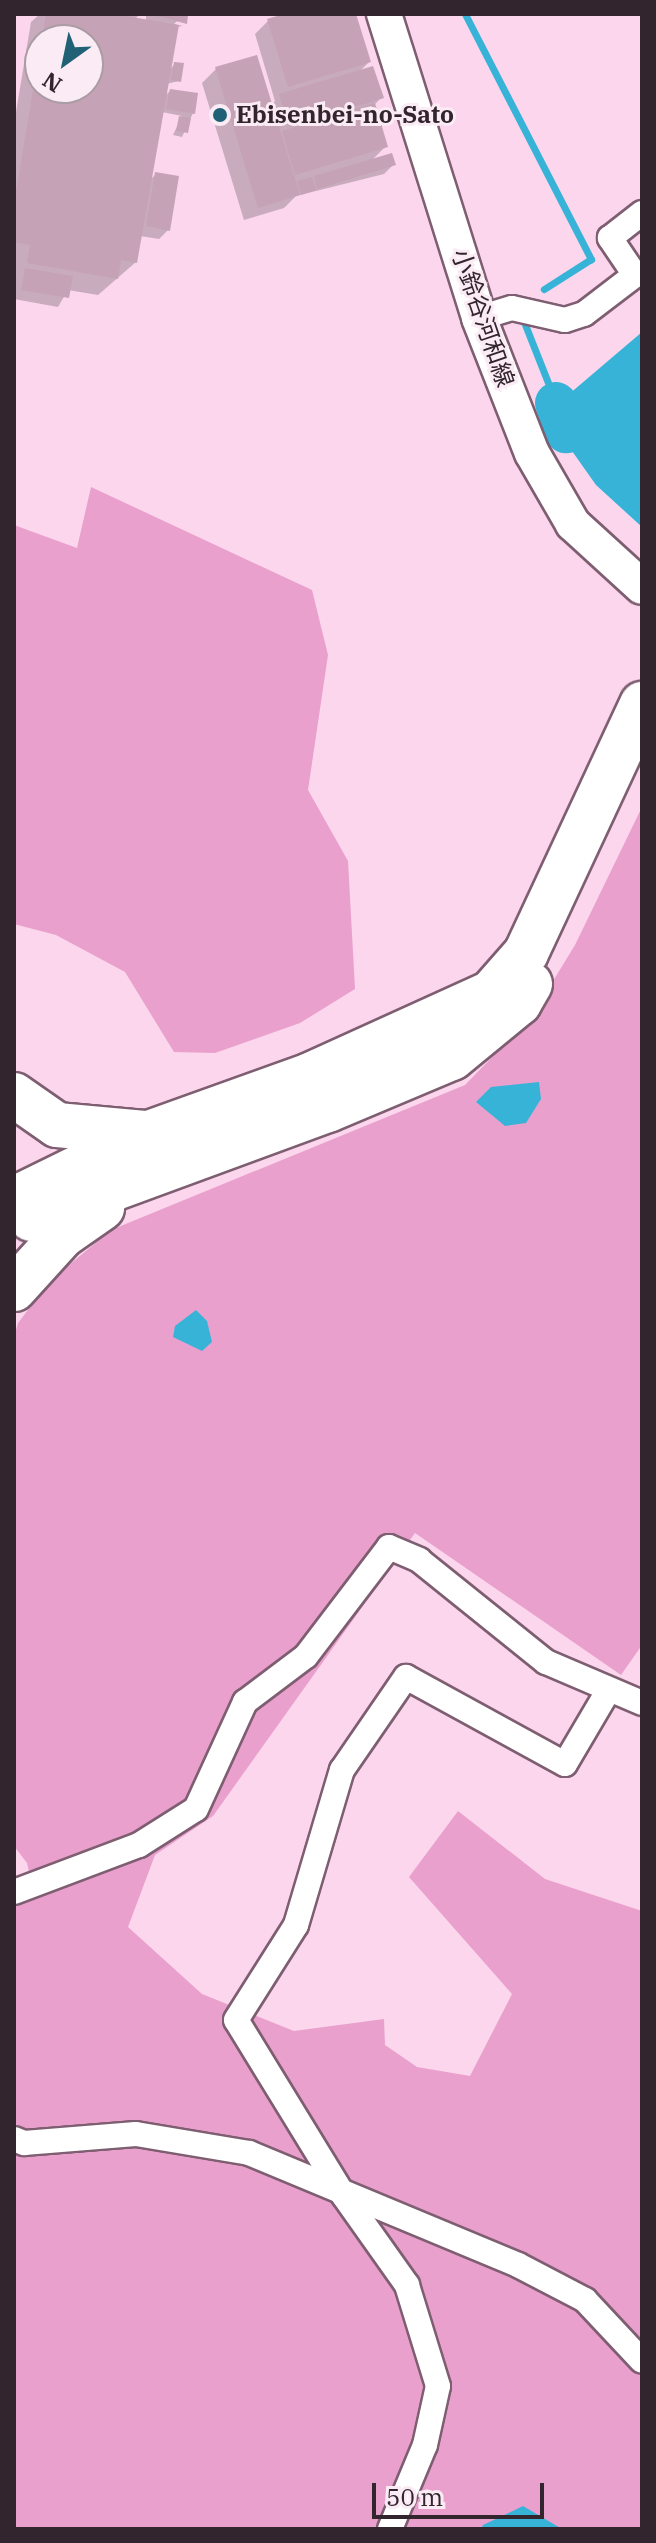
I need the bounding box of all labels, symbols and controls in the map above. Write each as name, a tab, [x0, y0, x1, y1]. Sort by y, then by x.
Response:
north arrow	[24, 24, 104, 104]
text: N	[37, 66, 67, 100]
place label: Ebisenbei-no-Sato	[236, 101, 454, 129]
marker: Ebisenbei-no-Sato	[211, 106, 229, 124]
street label: 小鈴谷河和線	[446, 245, 520, 391]
scale bar	[376, 2467, 548, 2517]
text: 50 m	[386, 2481, 443, 2513]

